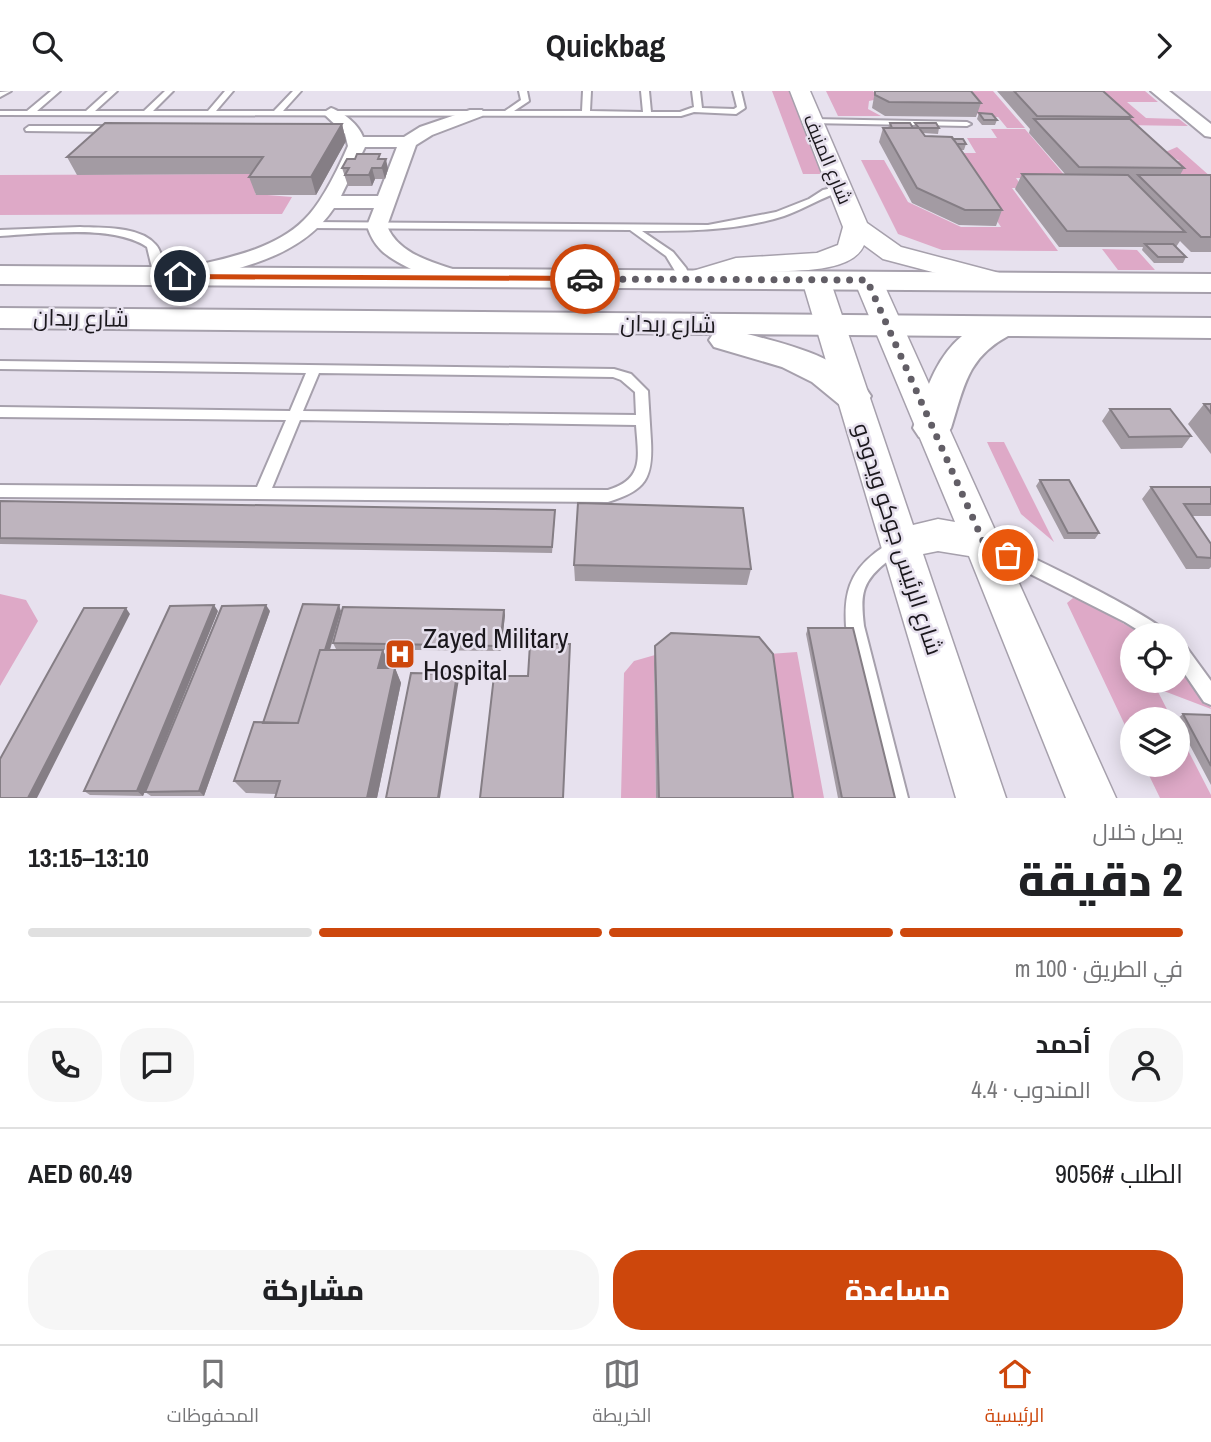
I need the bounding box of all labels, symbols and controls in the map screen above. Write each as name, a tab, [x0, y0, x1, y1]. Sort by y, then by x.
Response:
text: Quickbag	[546, 24, 665, 67]
icon: search	[28, 27, 66, 65]
icon: forward	[1145, 27, 1183, 65]
street label: شارع المنيف	[796, 110, 859, 208]
courier	[550, 244, 620, 314]
pin	[150, 246, 210, 306]
icon: home	[161, 257, 199, 295]
icon: car	[566, 260, 604, 298]
street label: شارع ربدان	[33, 301, 129, 335]
street label: شارع ربدان	[620, 307, 716, 341]
street label: شارع الرئيس جوكو ويدودو	[845, 419, 951, 659]
pin	[978, 525, 1038, 585]
icon: bag	[989, 536, 1027, 574]
place label: Zayed Military Hospital	[423, 619, 569, 689]
map controls	[1120, 623, 1190, 777]
button: locate	[1120, 623, 1190, 693]
hospital icon: Zayed Military Hospital	[383, 637, 417, 671]
button: layers	[1120, 707, 1190, 777]
text: يصل خلال	[1092, 816, 1183, 847]
text: 13:10–13:15	[28, 840, 149, 875]
text: 2 دقيقة	[1018, 848, 1183, 910]
text: في الطريق · 100 m	[1015, 953, 1183, 984]
text: أحمد	[1035, 1026, 1091, 1061]
button: phone	[28, 1028, 102, 1102]
button: chat	[120, 1028, 194, 1102]
button: person	[1109, 1028, 1183, 1102]
text: المندوب · 4.4	[971, 1074, 1091, 1105]
text: AED 60.49	[28, 1156, 132, 1191]
text: الطلب #9056	[1055, 1156, 1183, 1191]
button: مشاركة	[28, 1250, 599, 1330]
button: مساعدة	[613, 1250, 1183, 1330]
tab: المحفوظات	[167, 1355, 259, 1433]
tab: الخريطة	[592, 1355, 652, 1433]
tab: الرئيسية	[985, 1355, 1044, 1433]

